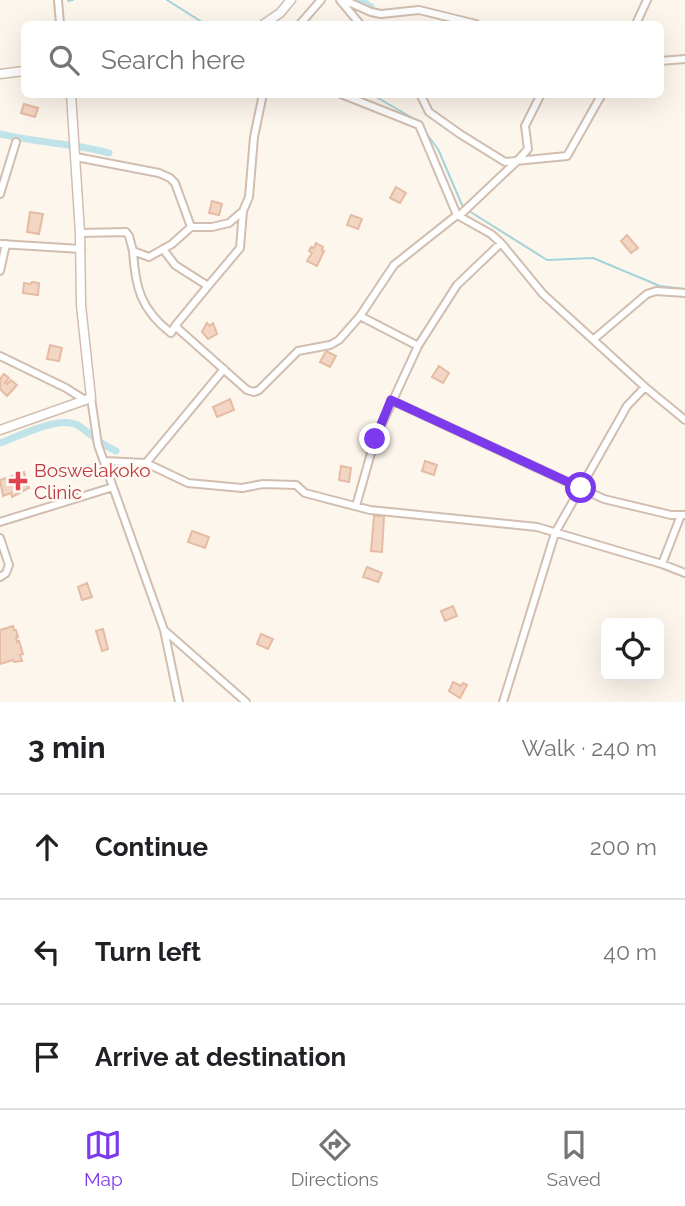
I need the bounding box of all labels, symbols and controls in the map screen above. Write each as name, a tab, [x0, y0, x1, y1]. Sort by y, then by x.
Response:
search box	[21, 21, 664, 98]
icon: search	[45, 41, 83, 79]
text: Search here	[101, 45, 245, 75]
route end	[359, 423, 390, 454]
place label: Boswelakoko Clinic	[34, 459, 150, 503]
marker: Boswelakoko Clinic	[8, 471, 28, 491]
route start	[565, 472, 596, 503]
map controls	[601, 618, 664, 681]
button: locate	[601, 618, 664, 681]
text: 3 min	[28, 730, 106, 765]
text: Walk · 240 m	[521, 734, 657, 761]
icon: ahead	[28, 828, 66, 866]
text: Continue	[95, 832, 208, 862]
text: 200 m	[590, 833, 657, 860]
icon: left	[28, 933, 66, 971]
text: Turn left	[95, 937, 201, 967]
text: 40 m	[603, 938, 657, 965]
icon: arrive	[28, 1038, 66, 1076]
text: Arrive at destination	[95, 1042, 346, 1072]
tab: Map	[84, 1126, 123, 1190]
tab: Directions	[291, 1126, 379, 1190]
tab: Saved	[547, 1126, 601, 1190]

